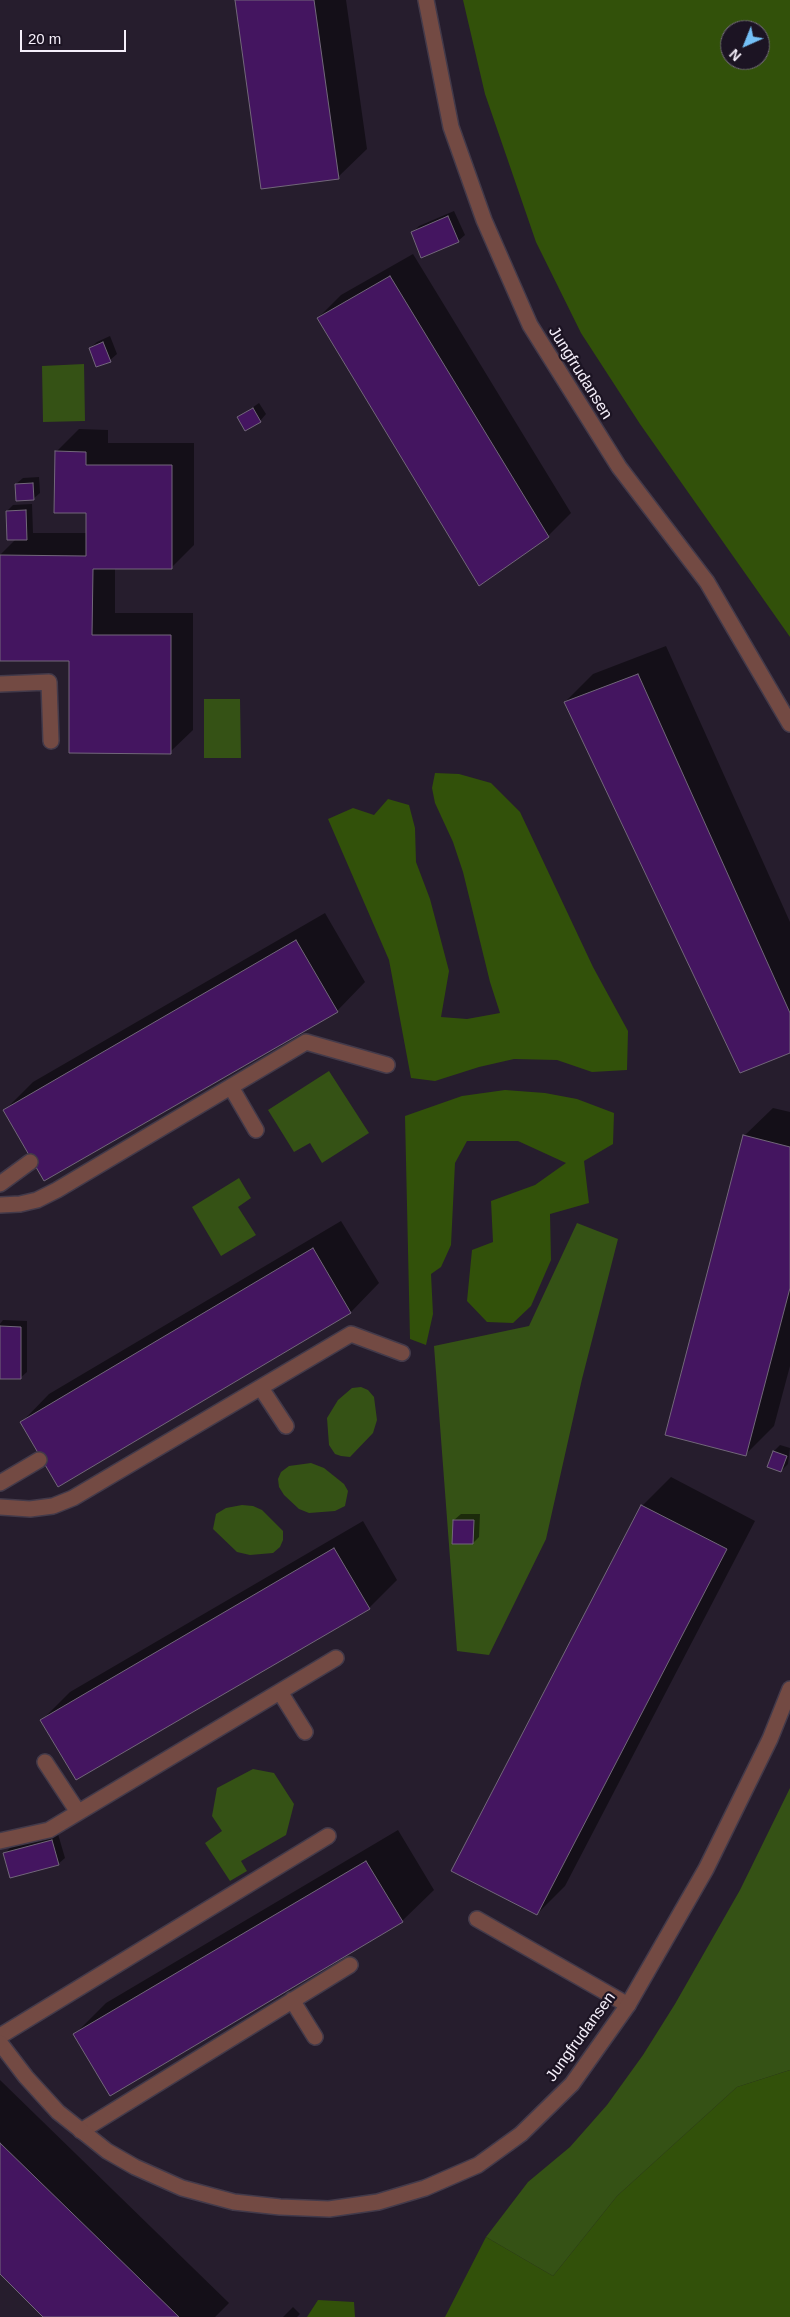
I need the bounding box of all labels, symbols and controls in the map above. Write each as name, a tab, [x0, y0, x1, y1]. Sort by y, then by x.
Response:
scale bar	[22, 20, 129, 52]
north arrow	[720, 20, 770, 70]
text: 20 m	[28, 30, 61, 47]
text: N	[726, 46, 744, 64]
street label: Jungfrudansen	[544, 323, 616, 423]
street label: Jungfrudansen	[542, 1989, 620, 2085]

